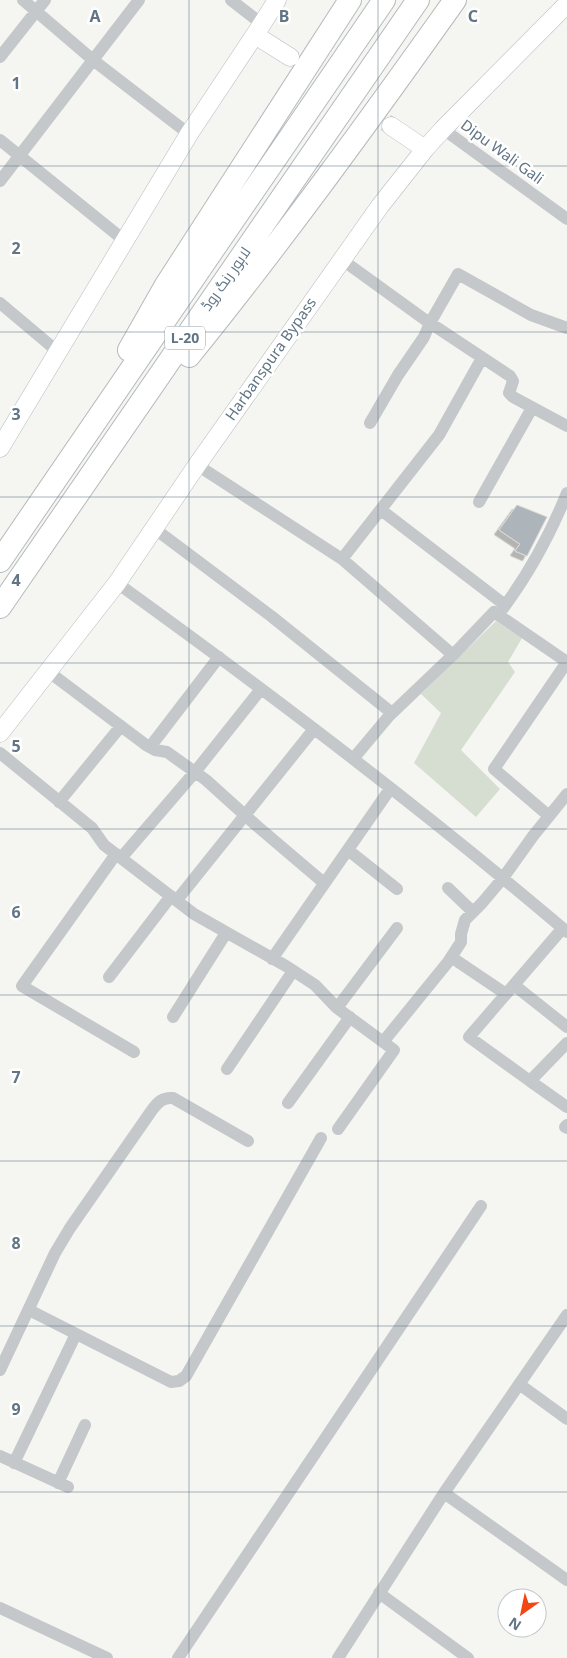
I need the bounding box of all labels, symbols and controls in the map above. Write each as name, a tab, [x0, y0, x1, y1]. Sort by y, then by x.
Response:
text: A	[89, 5, 101, 27]
text: B	[279, 5, 289, 27]
text: C	[468, 5, 478, 27]
text: 1	[11, 72, 21, 94]
street label: Dipu Wali Gali	[457, 114, 548, 188]
text: 2	[11, 237, 21, 259]
street label: لاہور رنگ روڈ	[196, 243, 255, 315]
street label: Harbanspura Bypass	[220, 293, 320, 424]
road number: L-20	[165, 326, 205, 349]
text: 3	[11, 403, 21, 425]
text: 4	[11, 569, 21, 591]
text: 5	[11, 735, 21, 757]
text: 6	[11, 901, 21, 923]
text: 7	[11, 1066, 21, 1088]
text: 8	[11, 1232, 21, 1254]
text: 9	[11, 1398, 21, 1420]
north arrow	[497, 1588, 547, 1638]
text: N	[505, 1613, 525, 1635]

